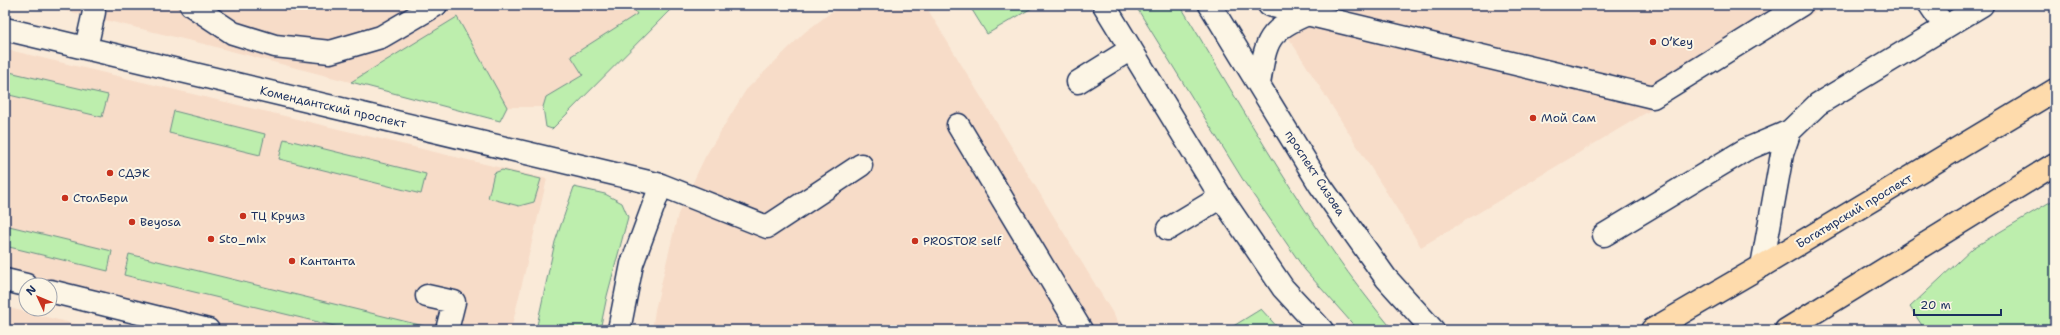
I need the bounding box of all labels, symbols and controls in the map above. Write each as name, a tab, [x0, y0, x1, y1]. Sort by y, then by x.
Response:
place label: O’Key	[1661, 34, 1693, 50]
marker: O’Key	[1648, 37, 1658, 47]
street label: Комендантский проспект	[258, 82, 409, 132]
place label: Мой Сам	[1541, 110, 1596, 126]
marker: Мой Сам	[1528, 113, 1538, 123]
street label: проспект Сизова	[1281, 127, 1349, 219]
place label: СДЭК	[118, 165, 150, 181]
marker: СДЭК	[105, 168, 115, 178]
street label: Богатырский проспект	[1793, 169, 1916, 252]
place label: СтолБери	[73, 190, 128, 206]
marker: СтолБери	[60, 193, 70, 203]
place label: ТЦ Круиз	[251, 208, 305, 224]
marker: ТЦ Круиз	[238, 211, 248, 221]
place label: Beyosa	[140, 214, 181, 230]
marker: Beyosa	[127, 217, 137, 227]
place label: Sto_mix	[219, 231, 266, 247]
place label: PROSTOR self	[923, 233, 1002, 249]
marker: Sto_mix	[206, 234, 216, 244]
marker: PROSTOR self	[910, 236, 920, 246]
place label: Кантанта	[300, 253, 356, 269]
marker: Кантанта	[287, 256, 297, 266]
north arrow	[18, 277, 58, 317]
text: N	[23, 282, 40, 299]
scale bar	[1914, 291, 2001, 317]
text: 20 m	[1920, 297, 1951, 313]

